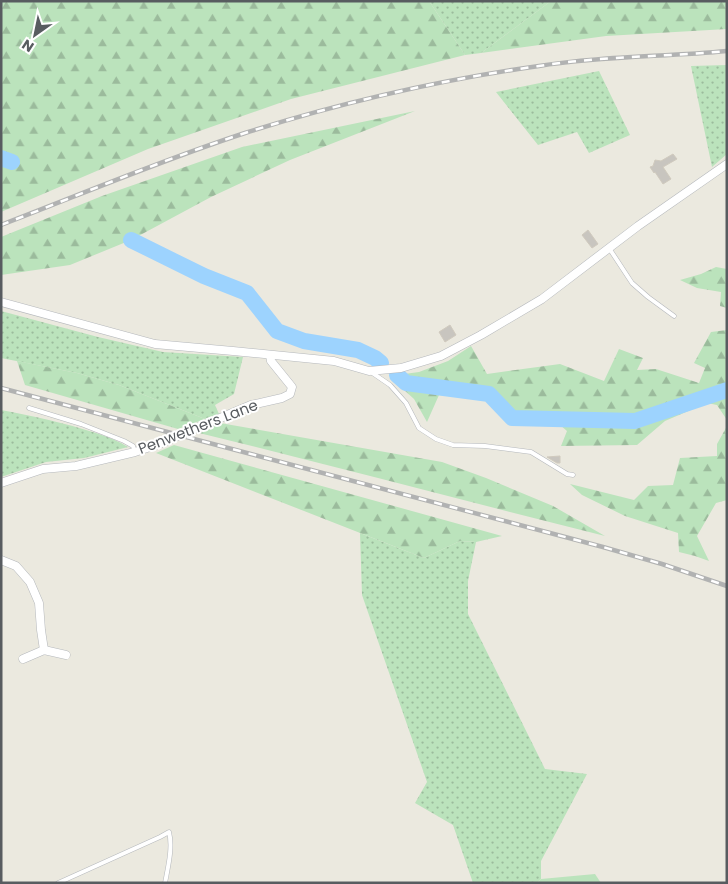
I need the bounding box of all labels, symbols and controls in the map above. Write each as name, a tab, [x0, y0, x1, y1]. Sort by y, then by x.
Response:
north arrow	[10, 10, 60, 60]
text: N	[18, 35, 38, 57]
street label: Penwethers Lane	[135, 394, 261, 459]

